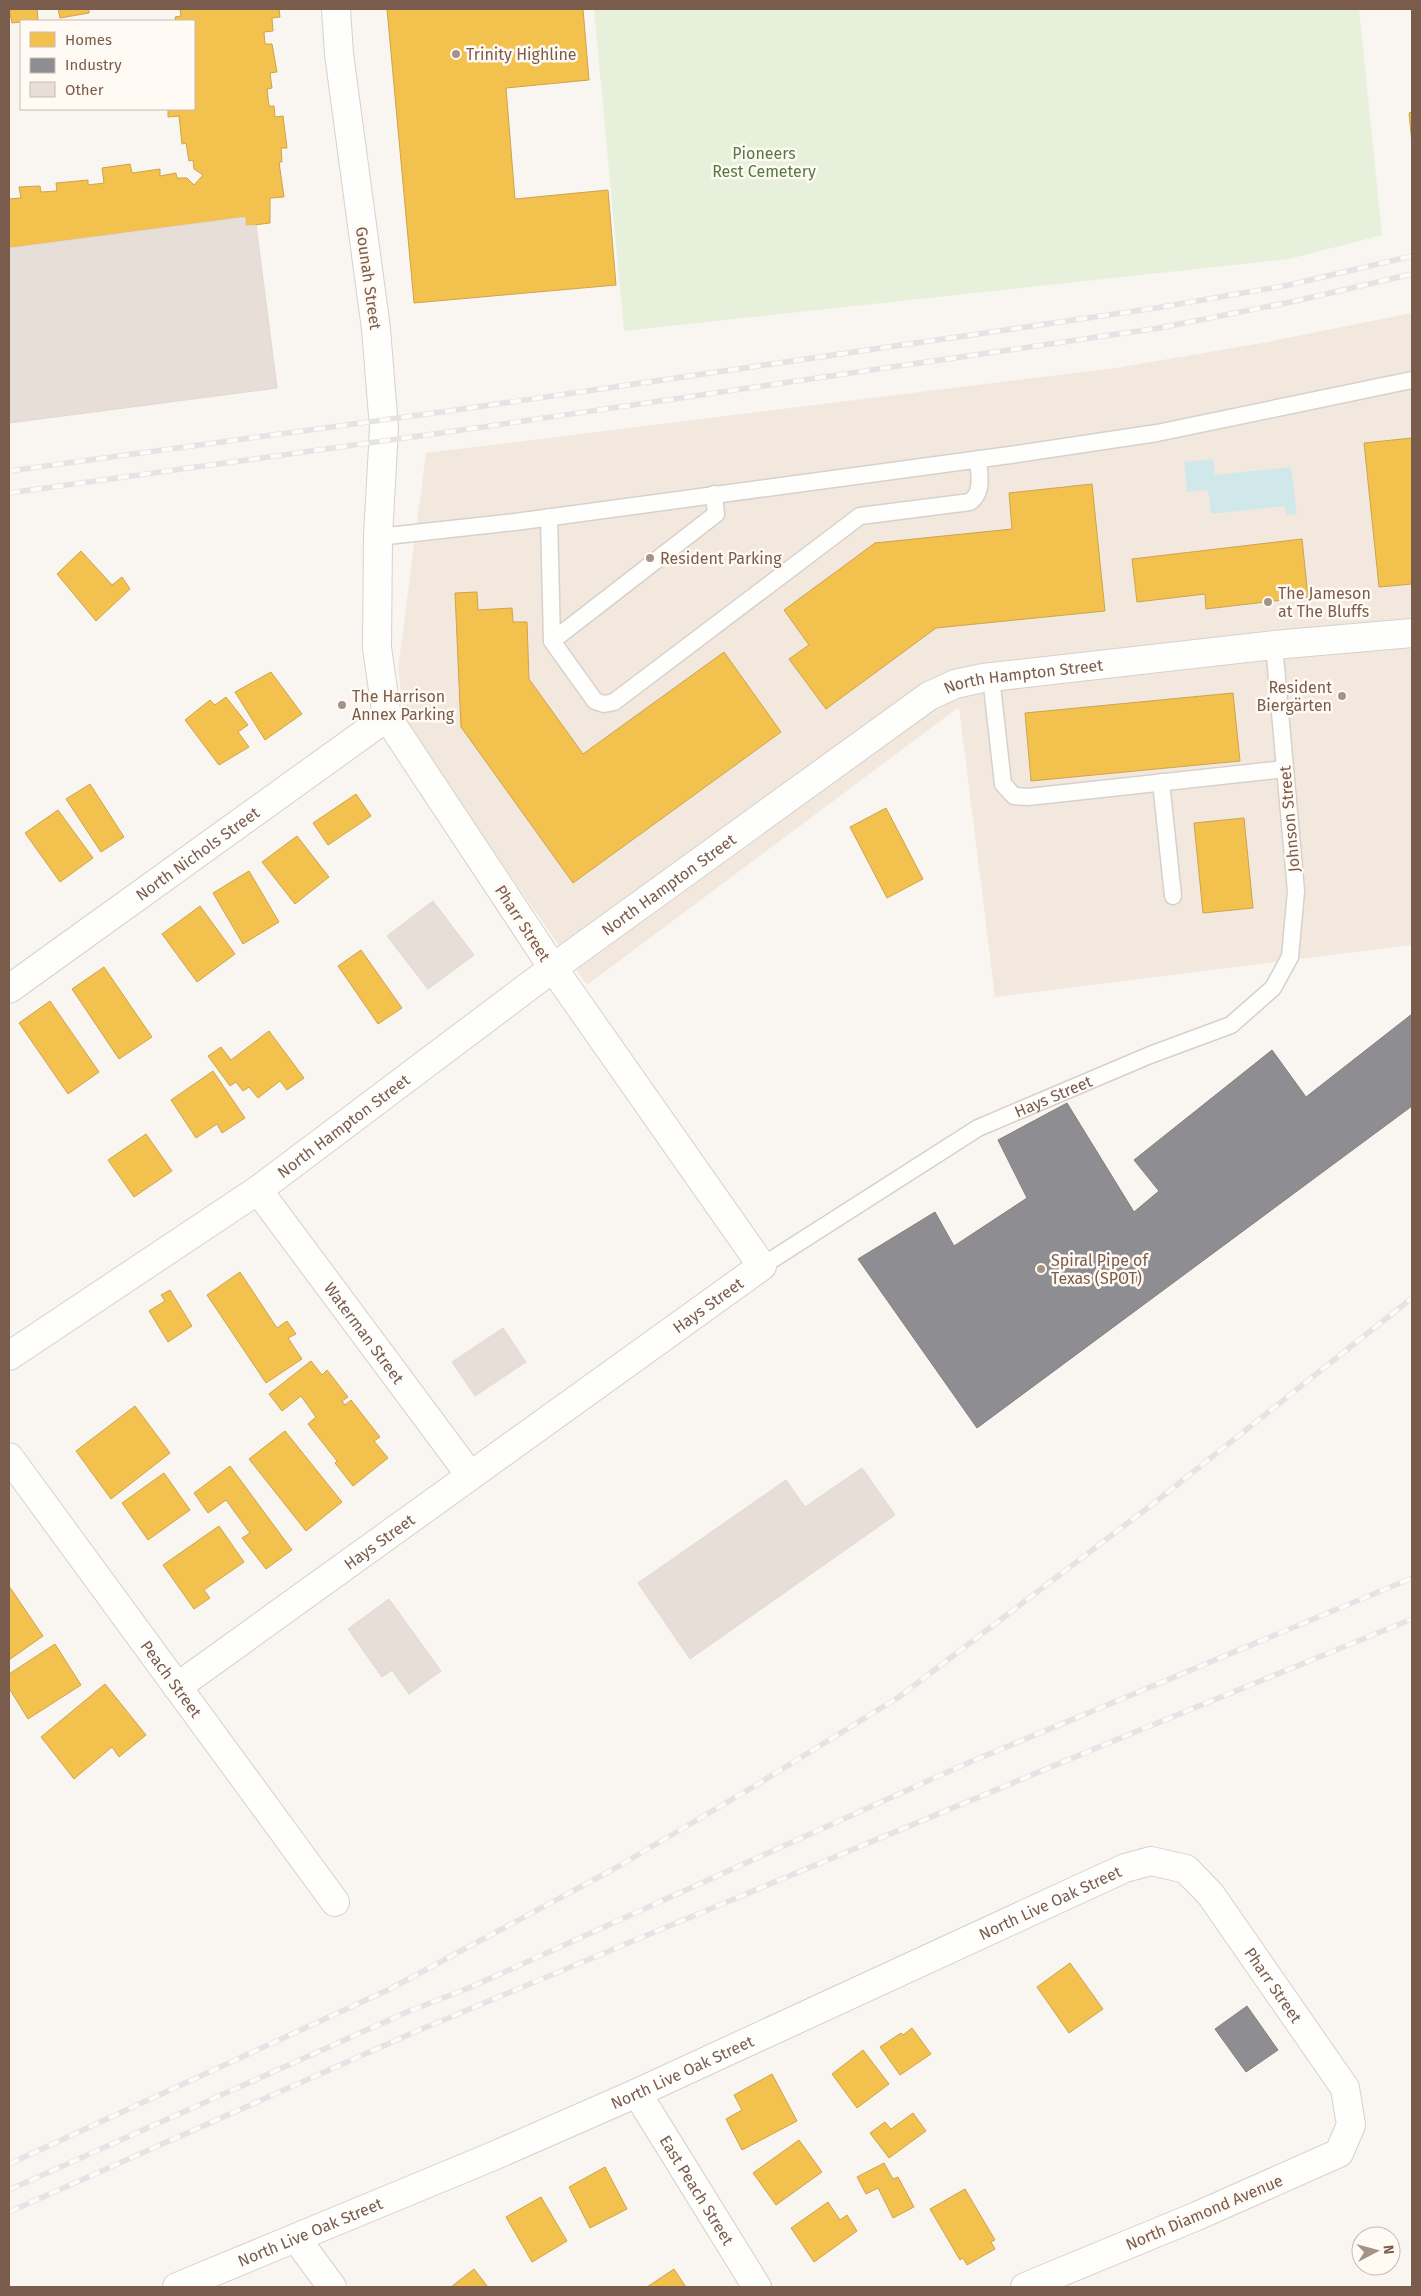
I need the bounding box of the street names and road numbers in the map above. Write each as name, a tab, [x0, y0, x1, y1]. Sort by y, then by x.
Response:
street label: Gounah Street	[352, 225, 385, 331]
street label: North Hampton Street	[941, 655, 1104, 698]
street label: Johnson Street	[1275, 765, 1304, 873]
street label: North Nichols Street	[132, 803, 263, 905]
street label: North Hampton Street	[598, 830, 740, 940]
street label: Pharr Street	[491, 882, 554, 965]
street label: North Hampton Street	[274, 1070, 414, 1182]
street label: Hays Street	[1012, 1072, 1095, 1121]
street label: Hays Street	[669, 1274, 747, 1337]
street label: Waterman Street	[320, 1279, 408, 1388]
street label: Hays Street	[340, 1510, 419, 1574]
street label: Peach Street	[137, 1637, 206, 1722]
street label: North Live Oak Street	[976, 1862, 1125, 1944]
street label: Pharr Street	[1240, 1944, 1306, 2027]
street label: North Live Oak Street	[608, 2032, 757, 2113]
street label: East Peach Street	[656, 2132, 738, 2249]
street label: North Diamond Avenue	[1123, 2171, 1286, 2254]
street label: North Live Oak Street	[235, 2194, 386, 2271]

